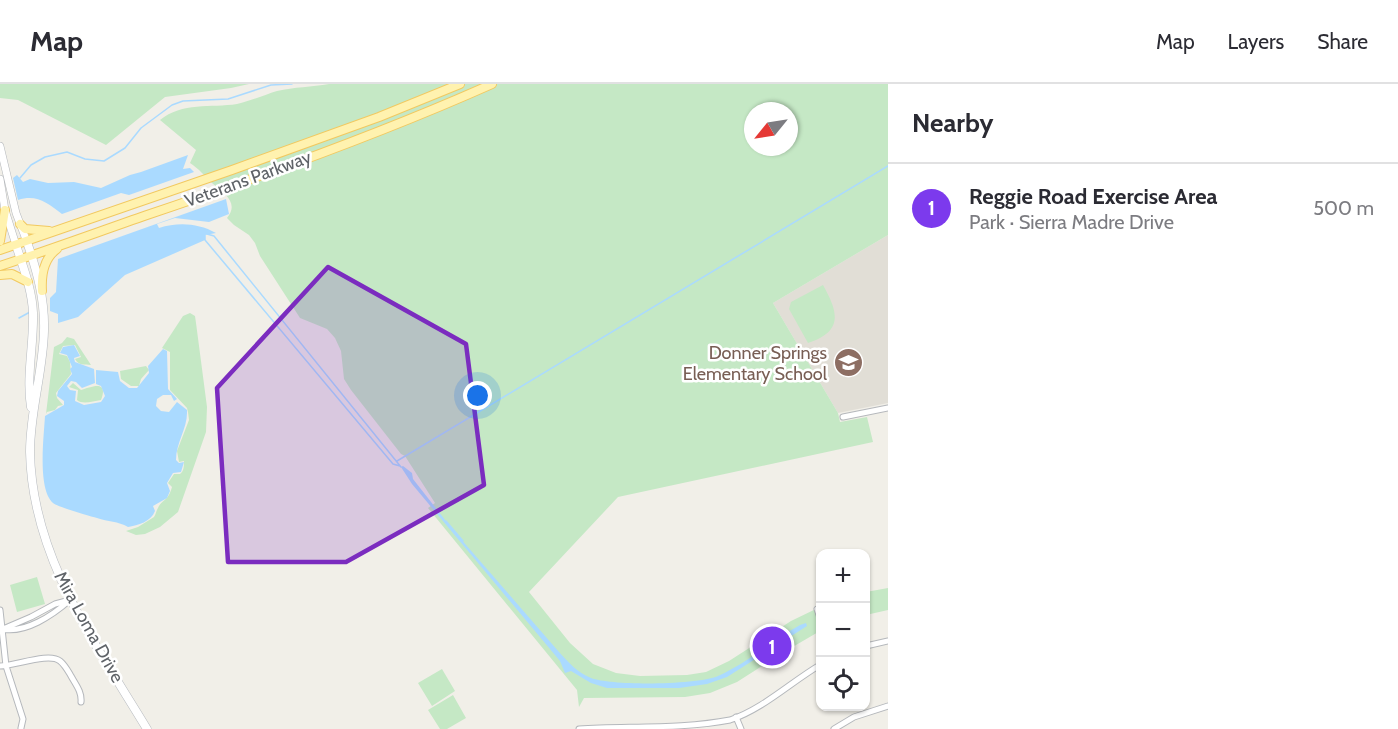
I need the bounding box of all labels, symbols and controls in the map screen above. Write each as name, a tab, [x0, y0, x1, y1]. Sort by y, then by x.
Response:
text: Map	[30, 24, 83, 58]
text: Map	[1156, 29, 1195, 54]
text: Layers	[1228, 29, 1284, 54]
text: Share	[1317, 29, 1368, 54]
north arrow	[744, 102, 798, 156]
text: Nearby	[912, 107, 993, 139]
street label: Veterans Parkway	[182, 146, 314, 212]
text: Reggie Road Exercise Area	[969, 183, 1217, 210]
text: 1	[928, 196, 935, 220]
text: 500 m	[1313, 196, 1374, 220]
text: Park · Sierra Madre Drive	[969, 210, 1174, 234]
place label: Donner Springs Elementary School	[683, 342, 828, 385]
school or university icon: Donner Springs Elementary School	[832, 347, 864, 379]
your location	[463, 381, 492, 410]
map controls	[816, 549, 870, 711]
button: +	[816, 549, 870, 603]
street label: Mira Loma Drive	[49, 567, 129, 687]
button: −	[816, 603, 870, 657]
pin: 1	[752, 624, 792, 668]
button: locate	[816, 657, 870, 711]

